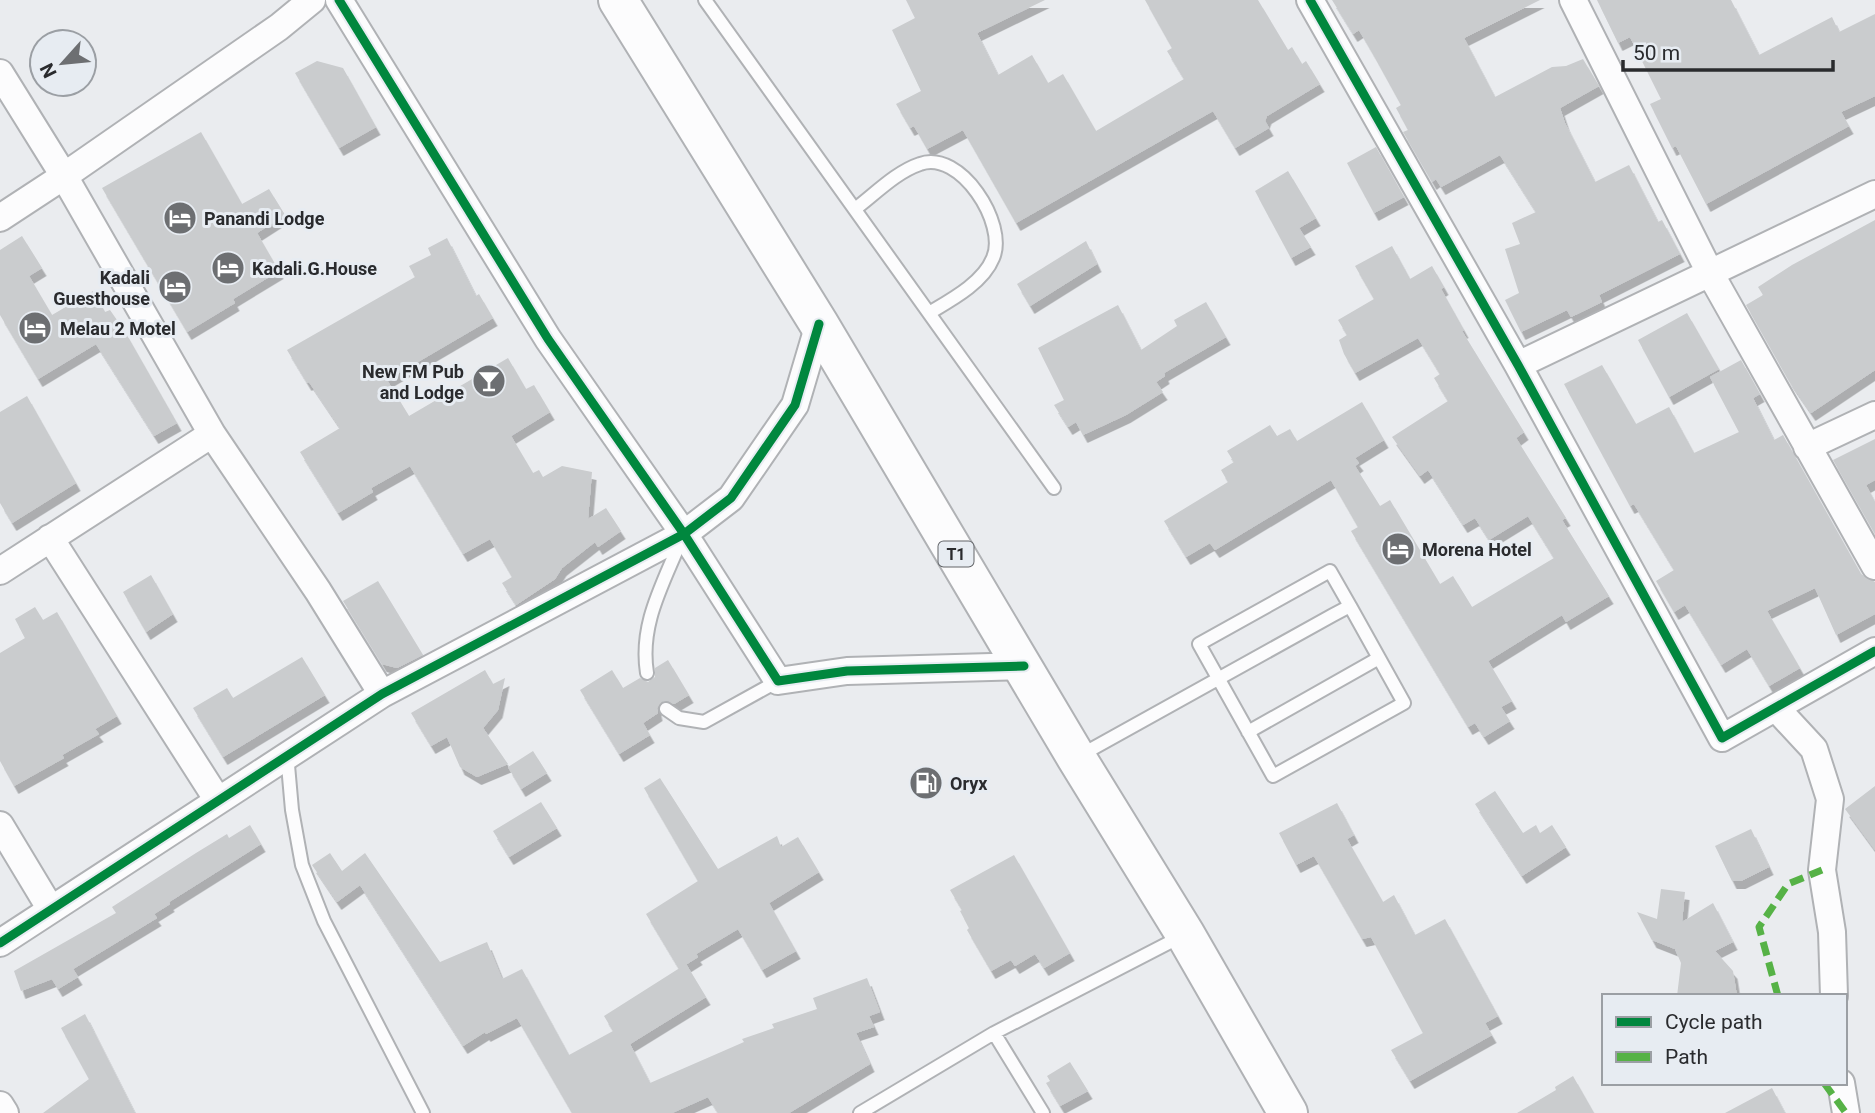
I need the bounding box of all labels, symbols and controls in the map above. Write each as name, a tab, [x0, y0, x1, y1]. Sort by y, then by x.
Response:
north arrow	[28, 28, 98, 98]
scale bar	[1623, 28, 1833, 72]
text: 50 m	[1633, 41, 1680, 65]
text: N	[35, 59, 62, 82]
hotel icon: Panandi Lodge	[161, 199, 199, 237]
place label: Panandi Lodge	[204, 208, 325, 229]
hotel icon: Kadali.G.House	[209, 249, 247, 287]
place label: Kadali.G.House	[252, 258, 377, 279]
place label: Kadali Guesthouse	[53, 267, 150, 309]
hotel icon: Kadali Guesthouse	[156, 268, 194, 306]
hotel icon: Melau 2 Motel	[16, 309, 54, 347]
place label: Melau 2 Motel	[60, 318, 176, 339]
place label: New FM Pub and Lodge	[362, 361, 464, 403]
bar icon: New FM Pub and Lodge	[470, 362, 508, 400]
hotel icon: Morena Hotel	[1379, 530, 1417, 568]
place label: Morena Hotel	[1422, 539, 1532, 560]
road number: T1	[939, 541, 974, 566]
fuel station icon: Oryx	[907, 764, 945, 802]
place label: Oryx	[950, 773, 988, 794]
legend	[1602, 994, 1847, 1085]
text: Cycle path	[1665, 1010, 1763, 1034]
text: Path	[1665, 1045, 1708, 1069]

